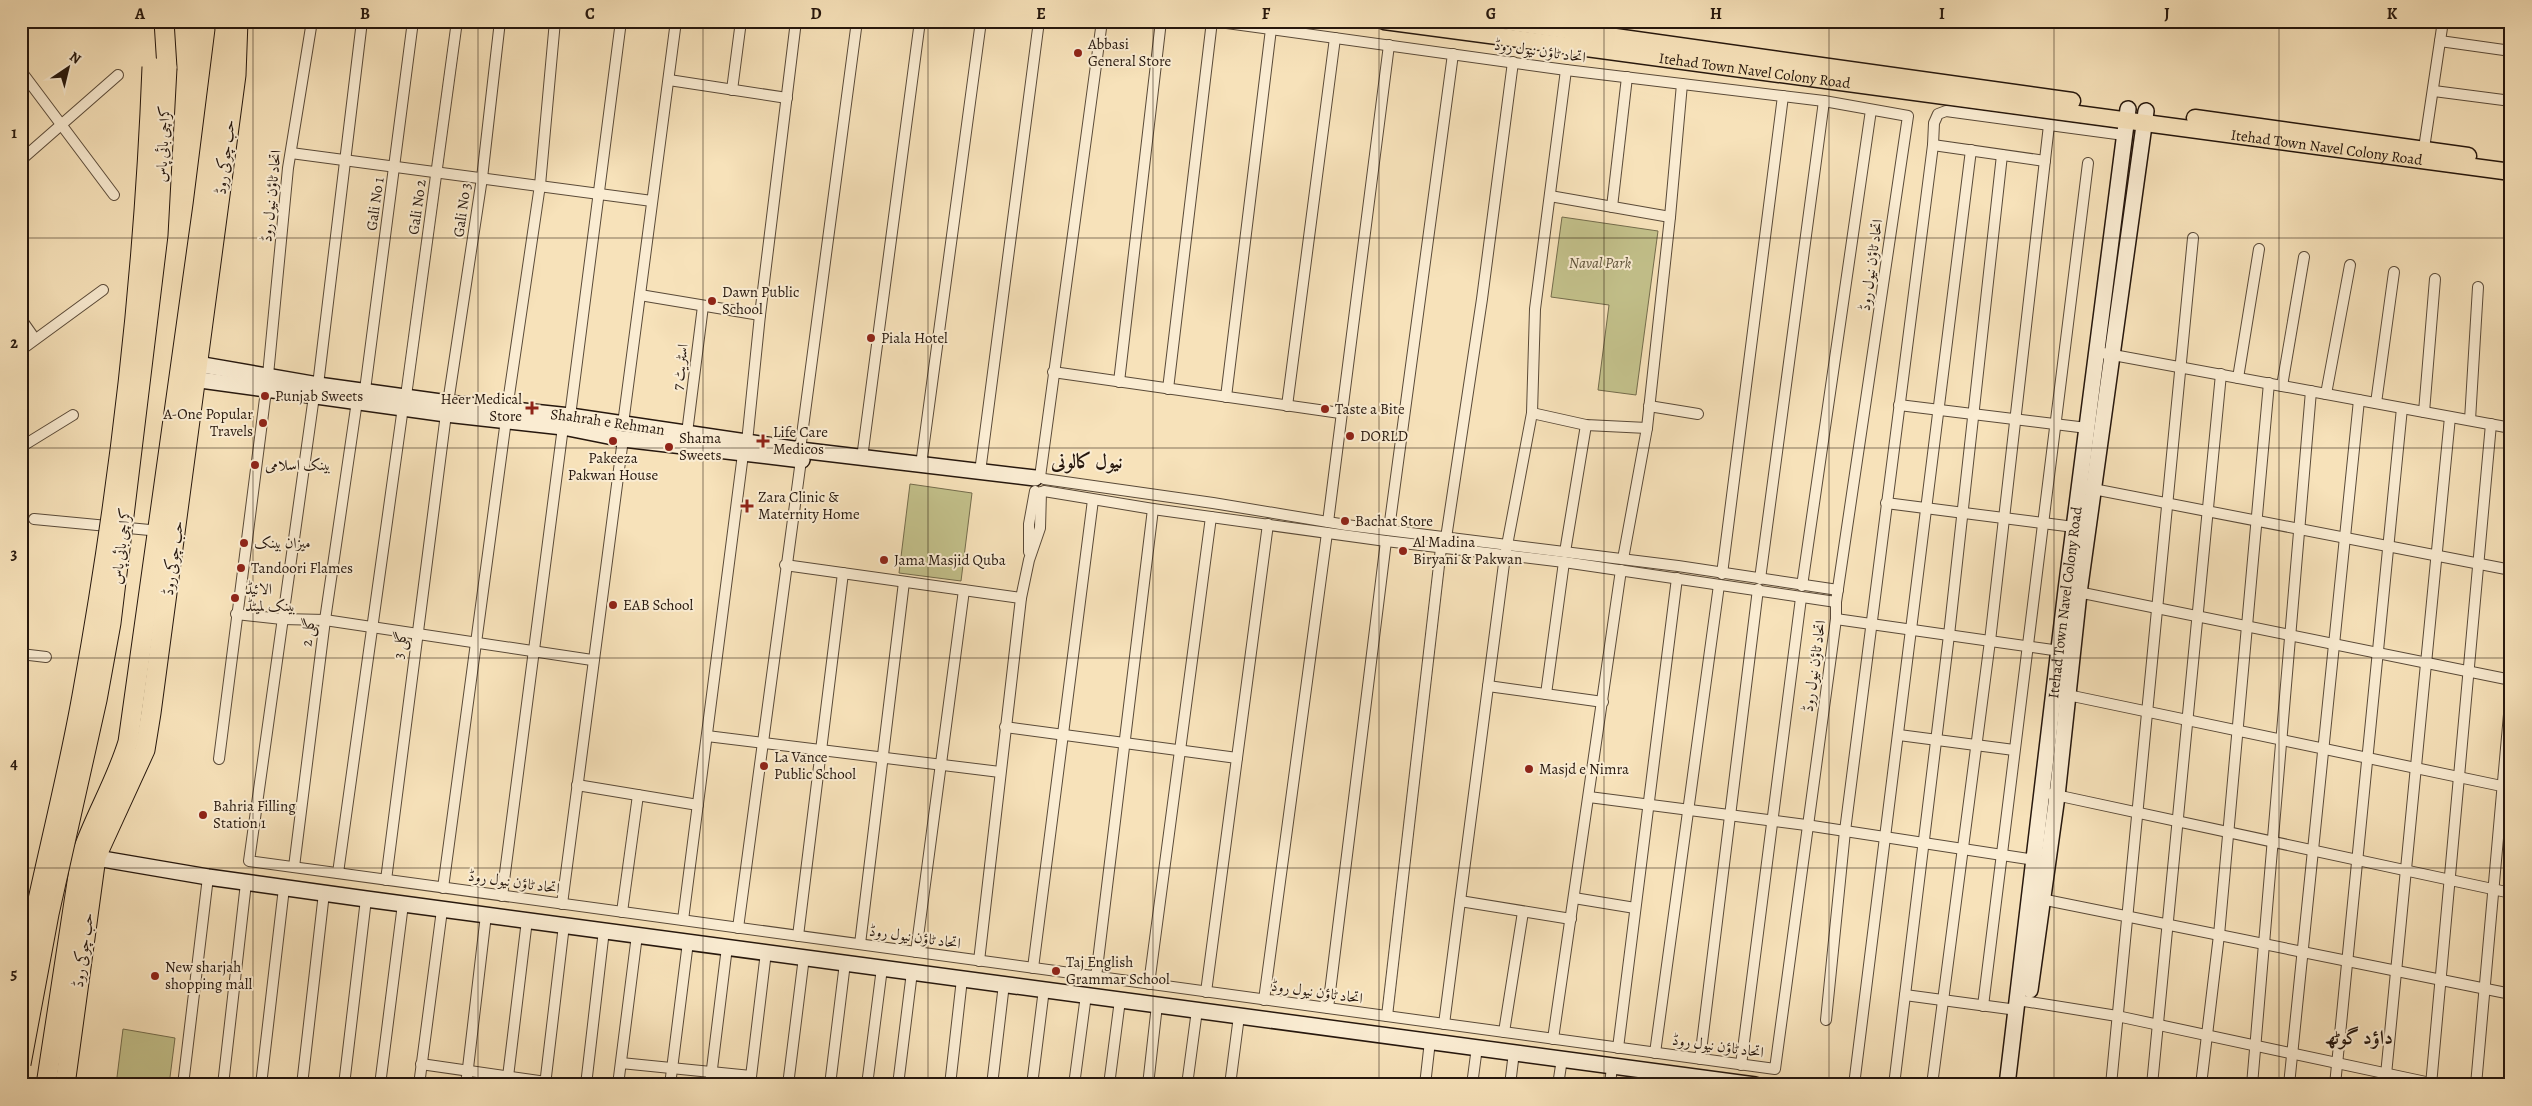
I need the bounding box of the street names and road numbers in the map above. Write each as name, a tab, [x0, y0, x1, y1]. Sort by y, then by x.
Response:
street label: اتحاد ٹاؤن نیول روڈ	[1493, 35, 1587, 67]
street label: Itehad Town Navel Colony Road	[1658, 48, 1853, 94]
street label: کراچی بائی پاس	[151, 105, 176, 183]
street label: حب چوکی روڈ	[210, 118, 240, 196]
street label: Itehad Town Navel Colony Road	[2230, 125, 2425, 170]
street label: اتحاد ٹاؤن نیول روڈ	[256, 149, 286, 243]
street label: Gali No 1	[361, 176, 389, 232]
street label: Gali No 2	[403, 178, 431, 236]
street label: Gali No 3	[448, 181, 476, 239]
street label: اتحاد ٹاؤن نیول روڈ	[1855, 218, 1887, 312]
street label: اسٹریٹ 7	[667, 343, 693, 391]
street label: Shahrah e Rehman	[549, 404, 666, 440]
street label: Itehad Town Navel Colony Road	[2043, 504, 2087, 700]
street label: کراچی بائی پاس	[106, 507, 137, 585]
street label: حب چوکی روڈ	[158, 519, 188, 597]
street label: گلی 2	[296, 616, 321, 648]
street label: اتحاد ٹاؤن نیول روڈ	[1798, 619, 1830, 713]
street label: گلی 3	[388, 630, 413, 660]
street label: اتحاد ٹاؤن نیول روڈ	[467, 866, 561, 898]
street label: حب چوکی روڈ	[68, 911, 98, 989]
street label: اتحاد ٹاؤن نیول روڈ	[868, 921, 962, 953]
street label: اتحاد ٹاؤن نیول روڈ	[1270, 976, 1364, 1008]
street label: اتحاد ٹاؤن نیول روڈ	[1671, 1030, 1765, 1062]

